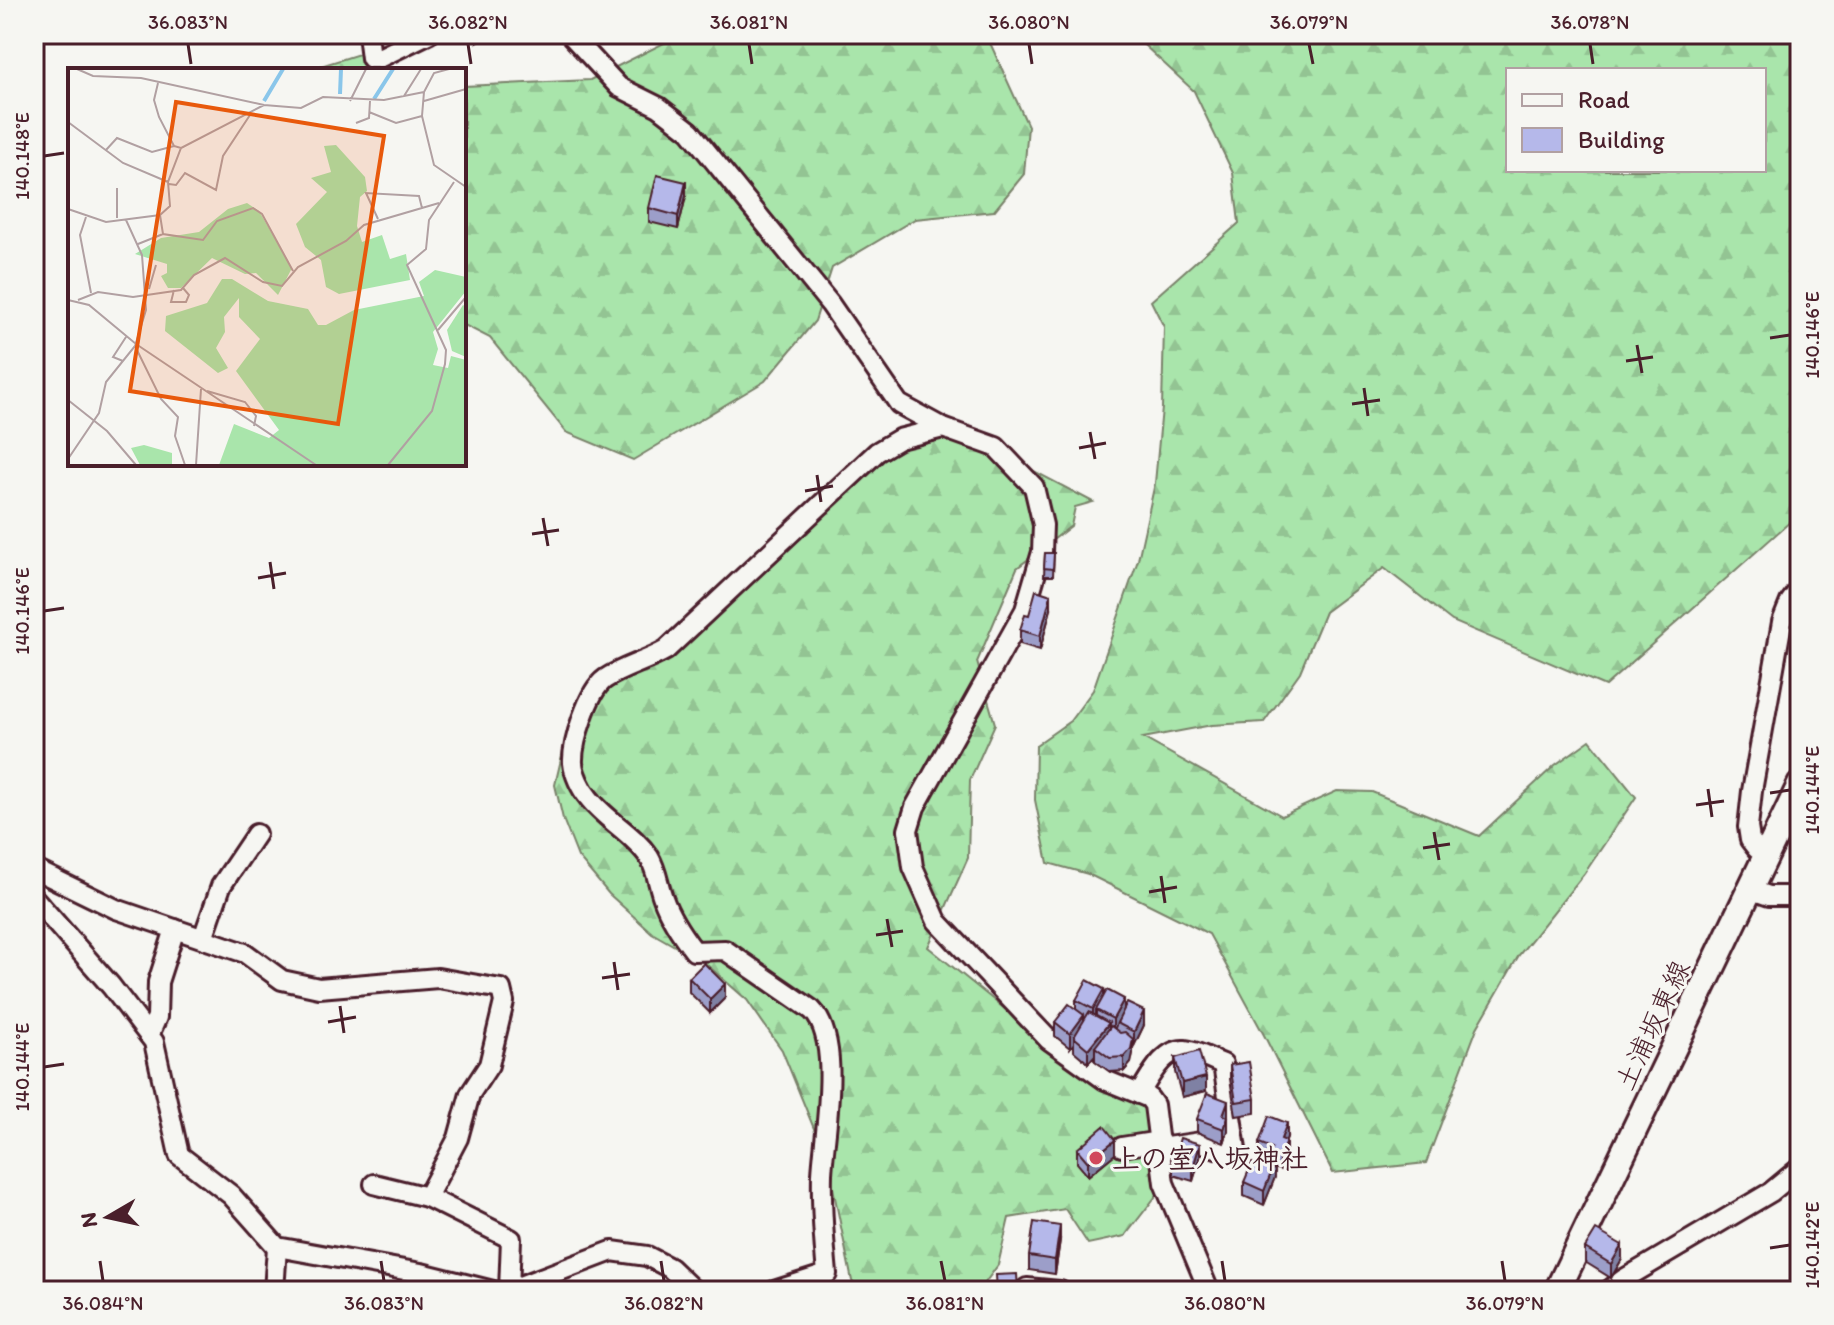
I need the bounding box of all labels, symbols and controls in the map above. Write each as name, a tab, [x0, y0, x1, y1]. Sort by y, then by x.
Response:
text: 36.083°N	[148, 10, 228, 34]
text: 36.082°N	[428, 10, 508, 34]
text: 36.081°N	[710, 10, 788, 34]
text: 36.080°N	[988, 10, 1070, 34]
text: 36.079°N	[1270, 10, 1348, 34]
text: 36.078°N	[1551, 10, 1630, 34]
inset map	[68, 68, 466, 466]
legend	[1506, 68, 1766, 172]
text: Road	[1578, 85, 1630, 114]
text: 140.148°E	[10, 112, 34, 200]
text: Building	[1578, 125, 1665, 154]
text: 140.146°E	[1800, 291, 1824, 379]
text: 140.146°E	[10, 567, 34, 655]
text: 140.144°E	[1800, 746, 1824, 834]
street label: 土浦坂東線	[1607, 954, 1697, 1096]
text: 140.144°E	[10, 1023, 34, 1111]
place label: 上の室八坂神社	[1112, 1141, 1308, 1175]
marker: 上の室八坂神社	[1087, 1149, 1105, 1167]
north arrow	[68, 1177, 148, 1257]
text: 140.142°E	[1800, 1201, 1824, 1289]
text: N	[74, 1211, 103, 1230]
text: 36.084°N	[62, 1291, 144, 1315]
text: 36.083°N	[344, 1291, 424, 1315]
text: 36.082°N	[624, 1291, 704, 1315]
text: 36.081°N	[906, 1291, 984, 1315]
text: 36.080°N	[1184, 1291, 1266, 1315]
text: 36.079°N	[1466, 1291, 1544, 1315]

